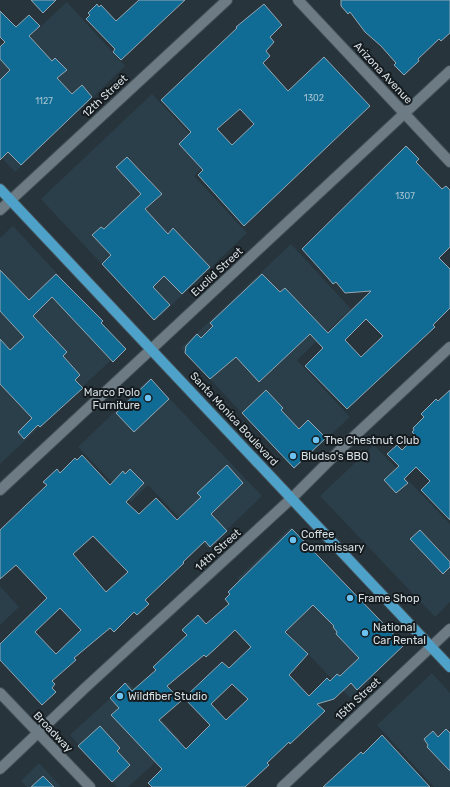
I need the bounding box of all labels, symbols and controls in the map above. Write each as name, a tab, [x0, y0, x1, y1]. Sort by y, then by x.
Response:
street label: Arizona Avenue	[351, 39, 415, 107]
street label: 12th Street	[80, 71, 131, 120]
house number: 1302	[304, 93, 324, 103]
house number: 1127	[35, 96, 53, 106]
house number: 1307	[395, 191, 415, 201]
street label: Euclid Street	[189, 244, 246, 299]
street label: Santa Monica Boulevard	[187, 369, 281, 469]
place label: Marco Polo Furniture	[84, 386, 140, 412]
marker: Marco Polo Furniture	[143, 393, 153, 403]
place label: The Chestnut Club	[324, 434, 419, 447]
marker: The Chestnut Club	[311, 435, 321, 445]
place label: Bludso's BBQ	[301, 450, 368, 463]
marker: Bludso's BBQ	[288, 451, 298, 461]
street label: 14th Street	[192, 526, 244, 574]
place label: Coffee Commissary	[301, 528, 364, 554]
marker: Coffee Commissary	[288, 535, 298, 545]
place label: Frame Shop	[358, 592, 419, 605]
marker: Frame Shop	[345, 593, 355, 603]
place label: National Car Rental	[373, 621, 426, 647]
marker: National Car Rental	[360, 628, 370, 638]
street label: 15th Street	[333, 674, 384, 723]
place label: Wildfiber Studio	[128, 690, 207, 703]
marker: Wildfiber Studio	[115, 691, 125, 701]
street label: Broadway	[31, 709, 75, 755]

